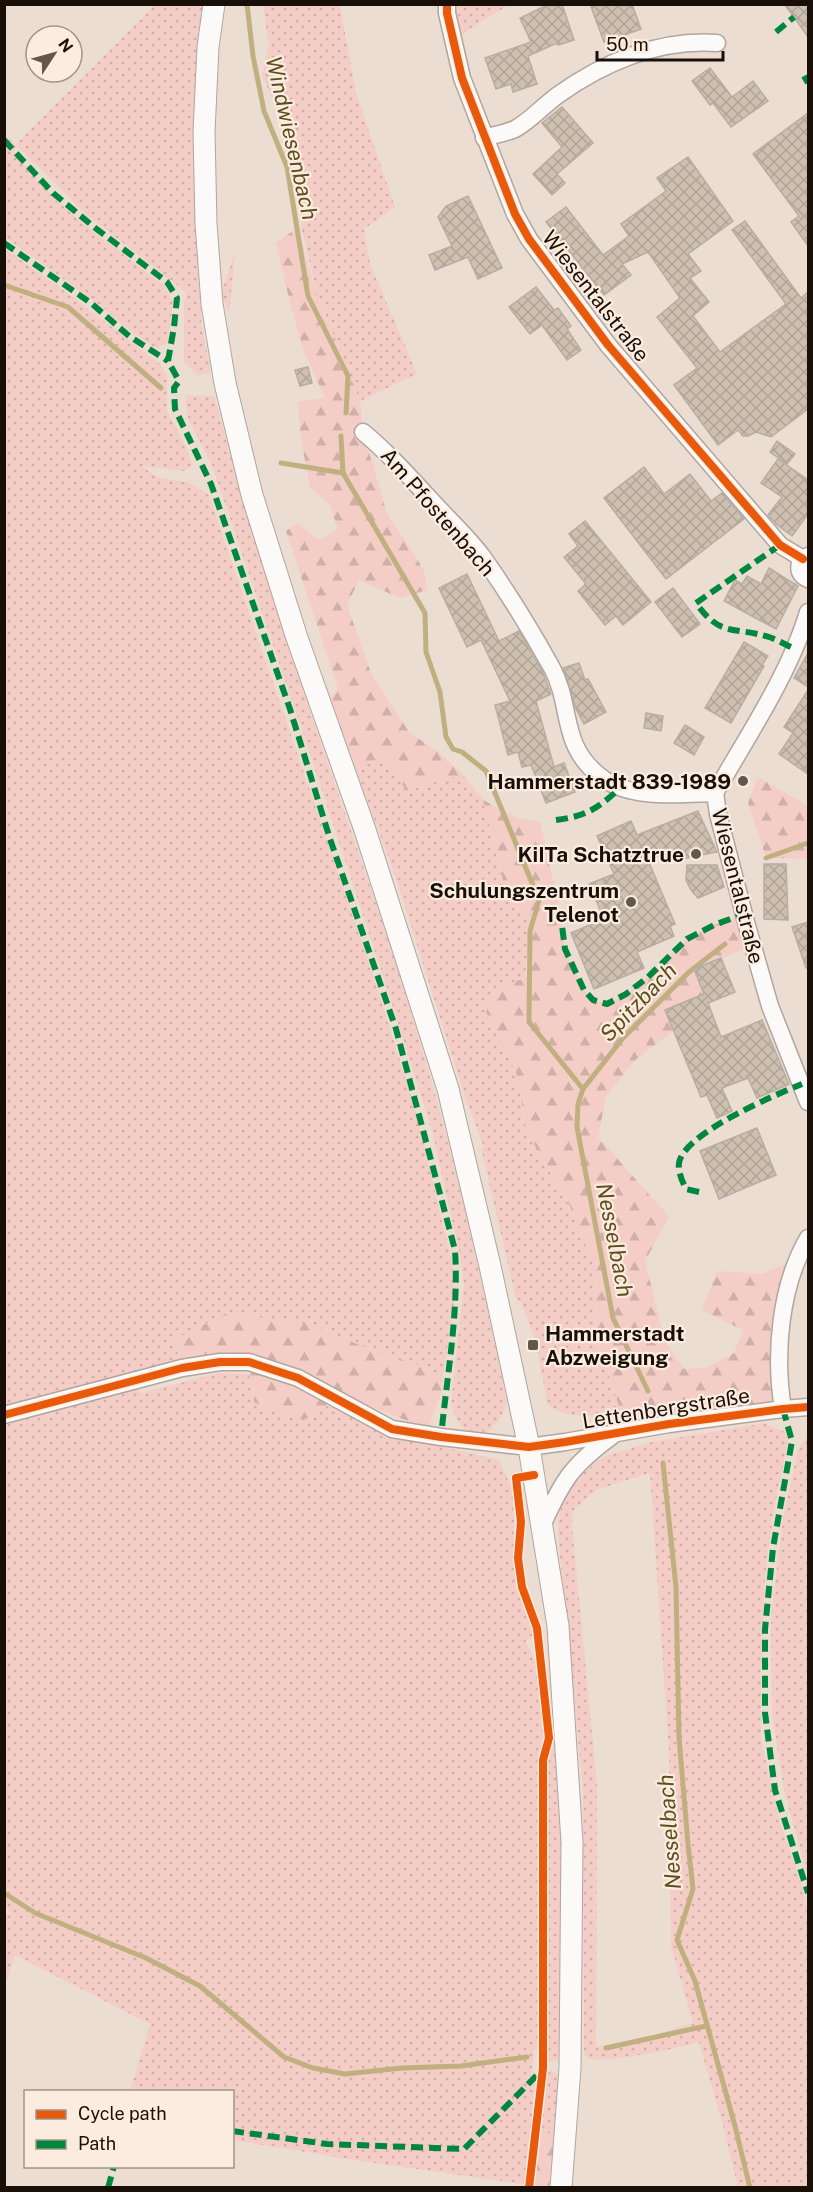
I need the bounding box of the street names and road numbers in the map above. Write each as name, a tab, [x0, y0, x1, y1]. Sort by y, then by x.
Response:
street label: Wiesentalstraße	[537, 226, 655, 366]
street label: Am Pfostenbach	[376, 443, 500, 581]
street label: Wiesentalstraße	[707, 806, 769, 966]
street label: Lettenbergstraße	[580, 1382, 752, 1434]

